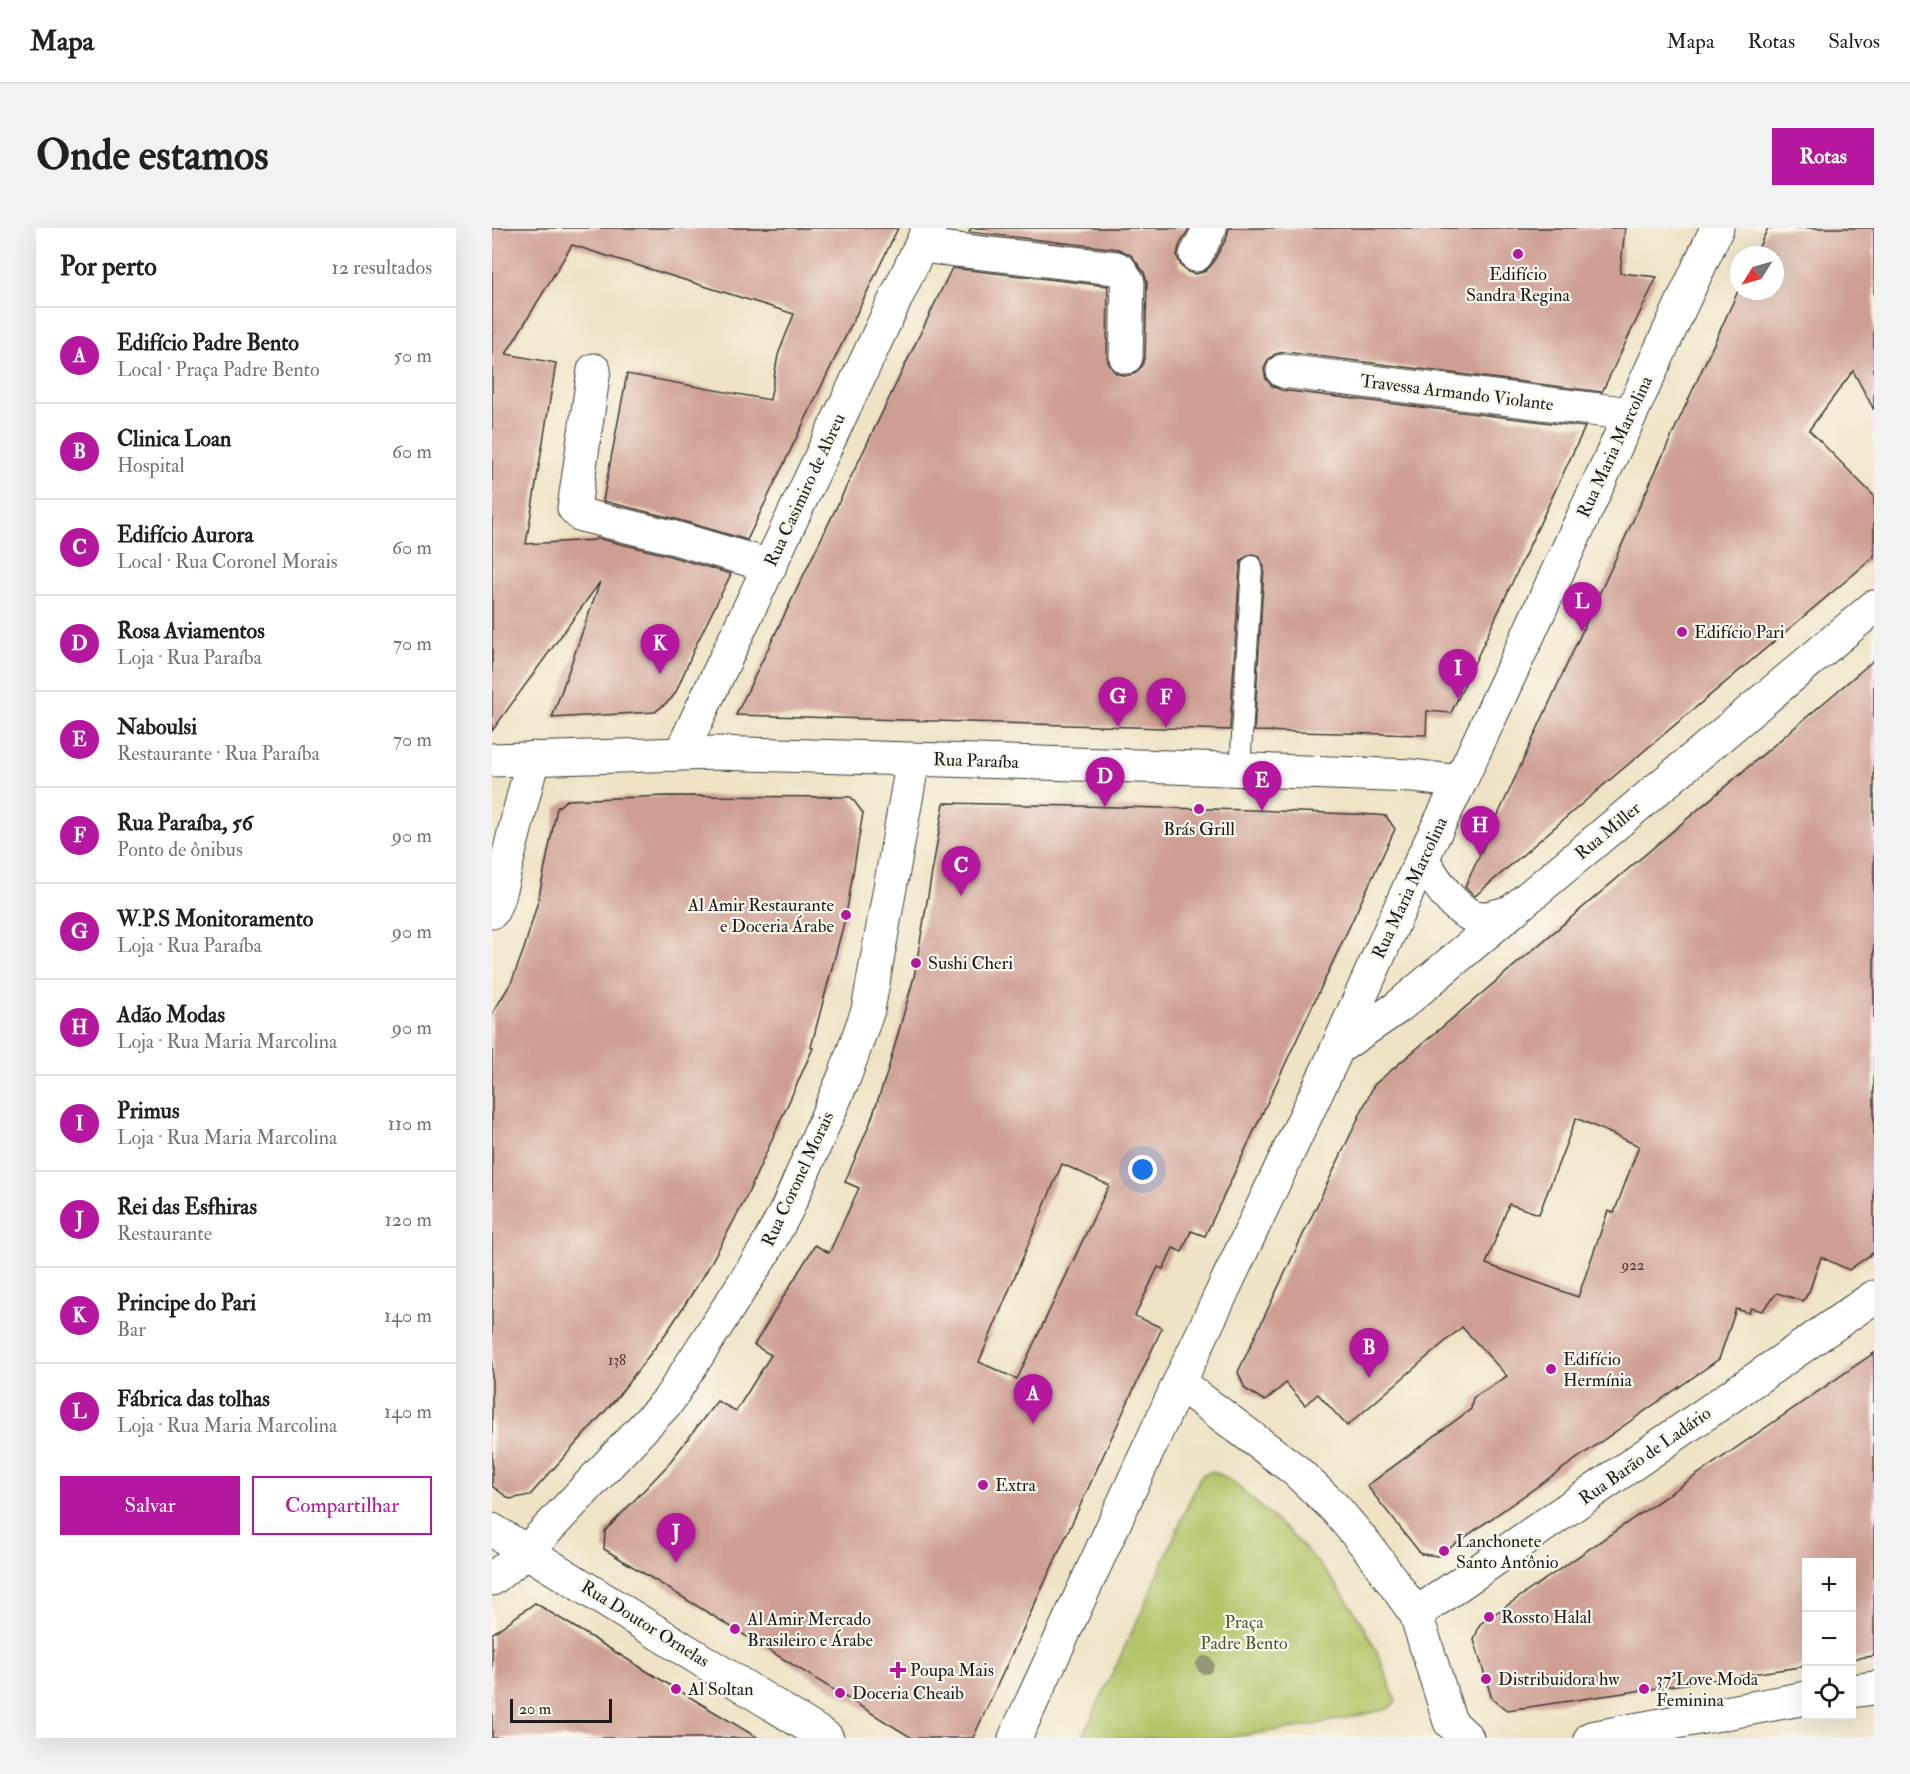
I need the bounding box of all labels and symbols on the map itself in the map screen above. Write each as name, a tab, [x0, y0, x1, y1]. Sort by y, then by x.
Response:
north arrow	[1730, 246, 1784, 300]
marker: Edifício Sandra Regina	[1511, 247, 1525, 261]
place label: Edifício Sandra Regina	[1466, 263, 1571, 307]
street label: Travessa Armando Violante	[1359, 370, 1555, 416]
street label: Rua Maria Marcolina	[1572, 372, 1658, 522]
street label: Rua Casimiro de Abreu	[759, 410, 851, 570]
pin: L	[1562, 582, 1602, 632]
place label: Edifício Pari	[1694, 621, 1785, 644]
pin: K	[640, 624, 680, 674]
marker: Edifício Pari	[1675, 625, 1689, 639]
pin: I	[1438, 650, 1478, 699]
pin: G	[1098, 678, 1138, 727]
pin: F	[1146, 678, 1186, 728]
street label: Rua Paraíba	[933, 748, 1020, 774]
pin: D	[1086, 758, 1124, 807]
pin: E	[1242, 762, 1282, 811]
street label: Rua Miller	[1570, 797, 1646, 865]
marker: Brás Grill	[1192, 802, 1206, 816]
pin: H	[1460, 806, 1500, 856]
street label: Rua Maria Marcolina	[1367, 813, 1453, 963]
place label: Brás Grill	[1163, 818, 1235, 841]
pin: C	[942, 846, 980, 896]
place label: Al Amir Restaurante e Doceria Árabe	[687, 894, 834, 938]
marker: Al Amir Restaurante e Doceria Árabe	[839, 908, 853, 922]
place label: Sushi Cheri	[928, 952, 1013, 975]
marker: Sushi Cheri	[909, 956, 923, 970]
street label: Rua Coronel Morais	[757, 1108, 839, 1250]
your location	[1128, 1155, 1157, 1184]
house number: 922	[1621, 1256, 1645, 1275]
pin: B	[1350, 1328, 1388, 1378]
place label: Edifício Hermínia	[1563, 1348, 1633, 1392]
house number: 138	[608, 1351, 626, 1370]
marker: Edifício Hermínia	[1544, 1362, 1558, 1376]
pin: A	[1014, 1374, 1052, 1424]
street label: Rua Barão de Ladário	[1575, 1402, 1716, 1510]
place label: Extra	[995, 1474, 1036, 1497]
marker: Extra	[976, 1478, 990, 1492]
pin: J	[656, 1514, 696, 1563]
place label: Lanchonete Santo Antônio	[1456, 1530, 1559, 1574]
marker: Lanchonete Santo Antônio	[1437, 1544, 1451, 1558]
street label: Rua Doutor Ornelas	[577, 1575, 713, 1673]
place label: Rossto Halal	[1501, 1606, 1592, 1629]
place label: Al Amir Mercado Brasileiro e Árabe	[746, 1608, 873, 1652]
marker: Rossto Halal	[1482, 1610, 1496, 1624]
park label: Praça Padre Bento	[1200, 1611, 1288, 1655]
marker: Al Amir Mercado Brasileiro e Árabe	[728, 1622, 742, 1636]
place label: Poupa Mais	[910, 1659, 994, 1682]
marker: Poupa Mais	[891, 1663, 905, 1677]
place label: Distribuidora hw	[1498, 1668, 1620, 1691]
place label: 37'Love Moda Feminina	[1656, 1668, 1759, 1712]
marker: Distribuidora hw	[1479, 1672, 1493, 1686]
place label: Al Soltan	[687, 1678, 753, 1701]
marker: Al Soltan	[669, 1682, 683, 1696]
place label: Doceria Cheaib	[852, 1682, 964, 1705]
marker: 37'Love Moda Feminina	[1637, 1682, 1651, 1696]
marker: Doceria Cheaib	[833, 1686, 847, 1700]
scale bar	[510, 1696, 612, 1724]

